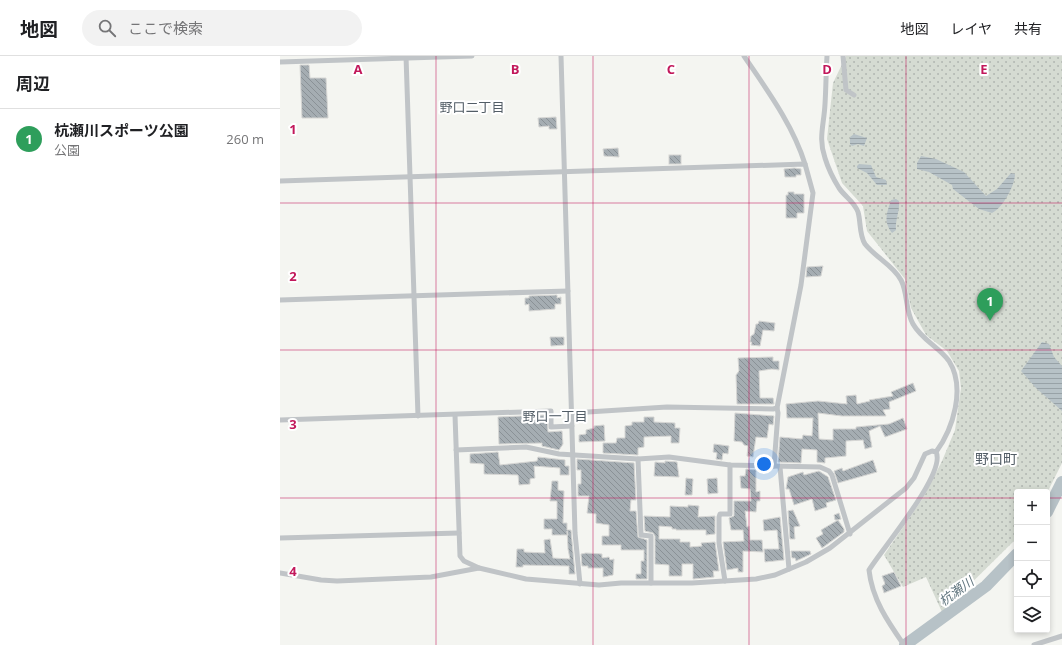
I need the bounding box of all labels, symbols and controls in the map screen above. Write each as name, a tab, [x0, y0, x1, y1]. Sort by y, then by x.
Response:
search box	[82, 10, 362, 46]
text: 地図	[20, 16, 58, 42]
icon: search	[96, 17, 118, 39]
text: ここで検索	[128, 18, 203, 38]
text: 地図	[900, 19, 928, 38]
text: レイヤ	[950, 19, 992, 38]
text: 共有	[1014, 19, 1042, 38]
text: A	[354, 60, 363, 78]
text: B	[511, 60, 520, 78]
text: C	[667, 60, 675, 78]
text: D	[822, 60, 832, 78]
text: E	[980, 60, 988, 78]
text: 周辺	[16, 72, 50, 95]
district label: 野口二丁目	[439, 98, 505, 116]
text: 杭瀬川スポーツ公園	[54, 120, 189, 140]
text: 1	[289, 120, 297, 138]
text: 1	[25, 130, 33, 148]
text: 260 m	[226, 130, 264, 148]
text: 公園	[54, 141, 80, 159]
text: 2	[289, 267, 297, 285]
pin: 1	[977, 288, 1003, 321]
district label: 野口一丁目	[522, 407, 588, 425]
text: 3	[289, 415, 297, 433]
district label: 野口町	[975, 449, 1017, 468]
your location	[754, 454, 774, 474]
map controls	[1014, 489, 1050, 633]
button: +	[1014, 489, 1050, 525]
button: −	[1014, 525, 1050, 561]
button: locate	[1014, 561, 1050, 597]
text: 4	[289, 562, 297, 580]
water label: 杭瀬川	[935, 571, 979, 610]
button: layers	[1014, 597, 1050, 633]

